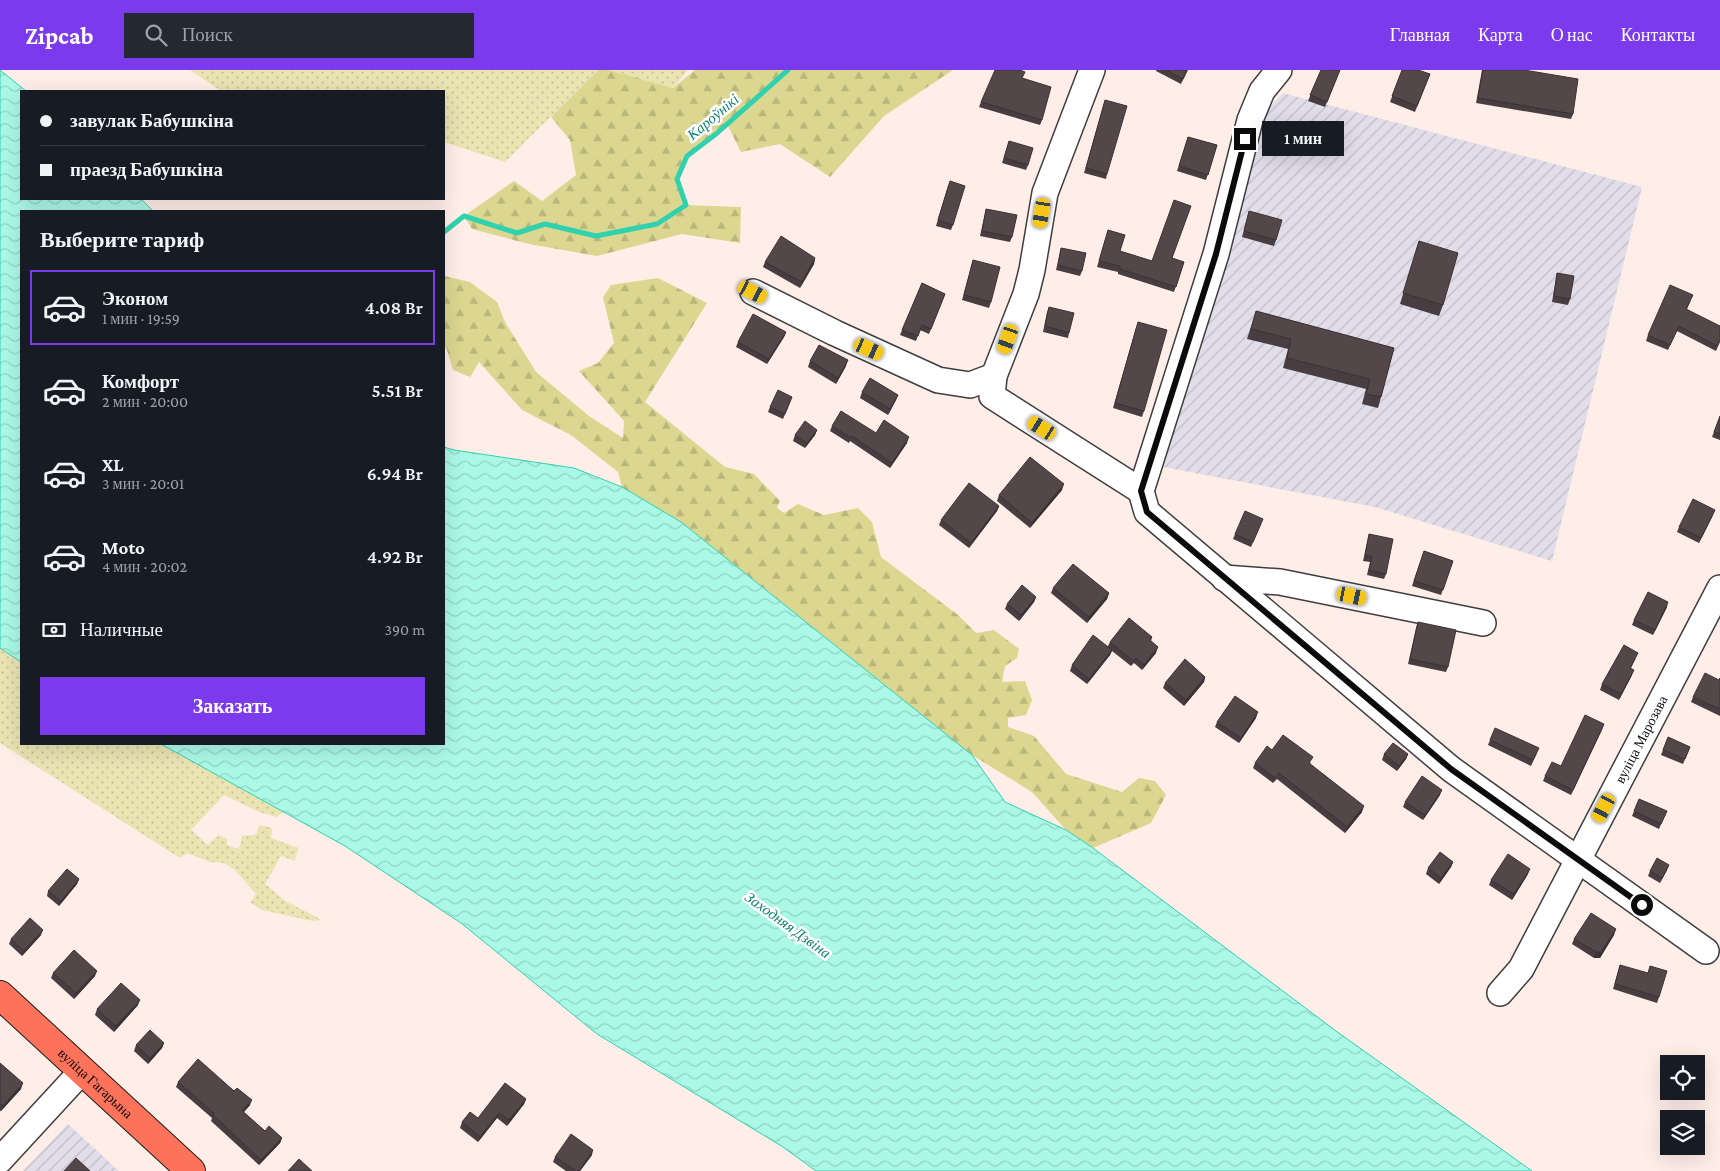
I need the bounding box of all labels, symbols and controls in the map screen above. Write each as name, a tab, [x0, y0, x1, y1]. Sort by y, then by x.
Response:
search box	[124, 13, 474, 58]
icon: search	[142, 21, 170, 49]
text: Zipcab	[25, 22, 94, 49]
text: Поиск	[182, 24, 233, 45]
text: Главная	[1390, 25, 1450, 45]
text: Карта	[1478, 25, 1523, 45]
text: О нас	[1551, 25, 1593, 45]
text: Контакты	[1621, 25, 1695, 45]
water label: Кароўнікі	[683, 91, 742, 144]
text: завулак Бабушкіна	[70, 110, 234, 131]
callout: 1 мин	[1262, 122, 1345, 156]
route end	[1234, 128, 1256, 150]
text: 1 мин	[1284, 130, 1322, 147]
text: праезд Бабушкіна	[70, 159, 223, 180]
car	[1032, 197, 1051, 229]
text: Выберите тариф	[40, 227, 204, 252]
car	[736, 279, 769, 305]
icon: car	[42, 285, 87, 330]
text: Эконом	[102, 288, 168, 309]
text: 4.08 Br	[365, 297, 423, 318]
text: 1 мин · 19:59	[102, 310, 180, 327]
car	[996, 322, 1019, 356]
car	[852, 336, 885, 362]
icon: car	[42, 368, 87, 413]
text: Комфорт	[102, 371, 179, 392]
text: 5.51 Br	[371, 380, 423, 401]
text: 2 мин · 20:00	[102, 393, 188, 410]
car	[1025, 414, 1058, 442]
icon: car	[42, 451, 87, 496]
text: XL	[102, 454, 124, 475]
text: 6.94 Br	[367, 463, 423, 484]
text: 3 мин · 20:01	[102, 475, 184, 492]
icon: car	[42, 534, 87, 579]
text: Moto	[102, 537, 145, 558]
text: 4.92 Br	[367, 546, 423, 567]
text: 4 мин · 20:02	[102, 558, 187, 575]
car	[1335, 586, 1368, 606]
icon: cash	[40, 616, 68, 644]
text: Наличные	[80, 619, 163, 640]
text: 390 m	[384, 621, 425, 638]
button: Заказать	[40, 677, 425, 735]
street label: вуліца Марозава	[1611, 692, 1671, 786]
car	[1590, 791, 1617, 825]
water label: Заходняя Дзвіна	[742, 889, 834, 961]
route start	[1631, 894, 1653, 916]
street label: вуліца Гагарына	[55, 1045, 137, 1122]
map controls	[1660, 1055, 1705, 1155]
button: locate	[1660, 1055, 1705, 1100]
button: layers	[1660, 1110, 1705, 1155]

